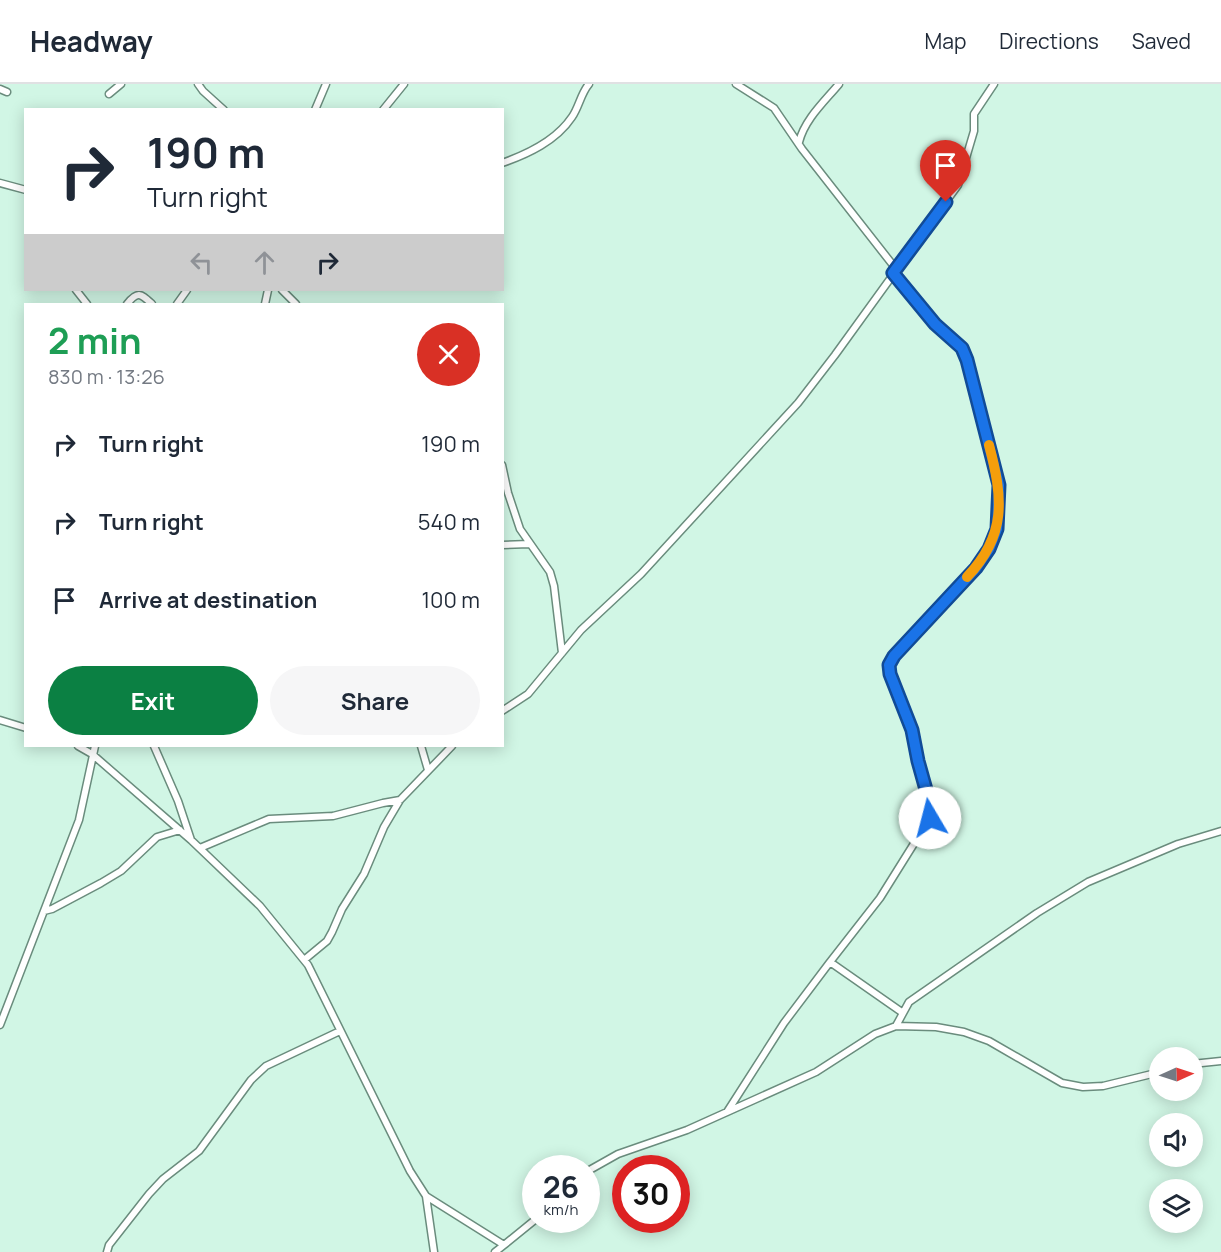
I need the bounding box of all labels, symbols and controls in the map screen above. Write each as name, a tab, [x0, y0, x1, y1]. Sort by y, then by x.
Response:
text: Headway	[30, 22, 153, 60]
text: Map	[925, 27, 966, 55]
text: Directions	[999, 27, 1099, 55]
text: Saved	[1132, 27, 1191, 55]
text: 190 m	[147, 123, 265, 181]
icon: right	[48, 132, 126, 210]
pin	[920, 140, 971, 202]
icon: arrive	[929, 149, 962, 182]
text: Turn right	[147, 178, 268, 215]
icon: left	[185, 246, 218, 279]
icon: ahead	[248, 246, 281, 279]
icon: right	[311, 246, 344, 279]
text: 2 min	[48, 316, 142, 365]
button: close	[417, 323, 480, 386]
text: 830 m · 13:26	[48, 363, 165, 390]
icon: right	[48, 428, 81, 461]
text: Turn right	[99, 429, 204, 459]
text: 190 m	[421, 429, 480, 459]
icon: right	[48, 506, 81, 539]
text: Turn right	[99, 507, 204, 537]
text: 540 m	[418, 507, 480, 537]
icon: arrive	[48, 584, 81, 617]
text: Arrive at destination	[99, 585, 317, 615]
text: 100 m	[422, 585, 480, 615]
button: Exit	[48, 666, 258, 735]
button: Share	[270, 666, 480, 735]
position arrow	[898, 786, 962, 850]
north arrow	[1149, 1047, 1203, 1101]
map controls	[1149, 1047, 1203, 1233]
button: sound	[1149, 1113, 1203, 1167]
speed limit sign: 30	[612, 1155, 690, 1233]
text: 26	[543, 1166, 579, 1207]
button: layers	[1149, 1179, 1203, 1233]
text: km/h	[544, 1199, 578, 1220]

